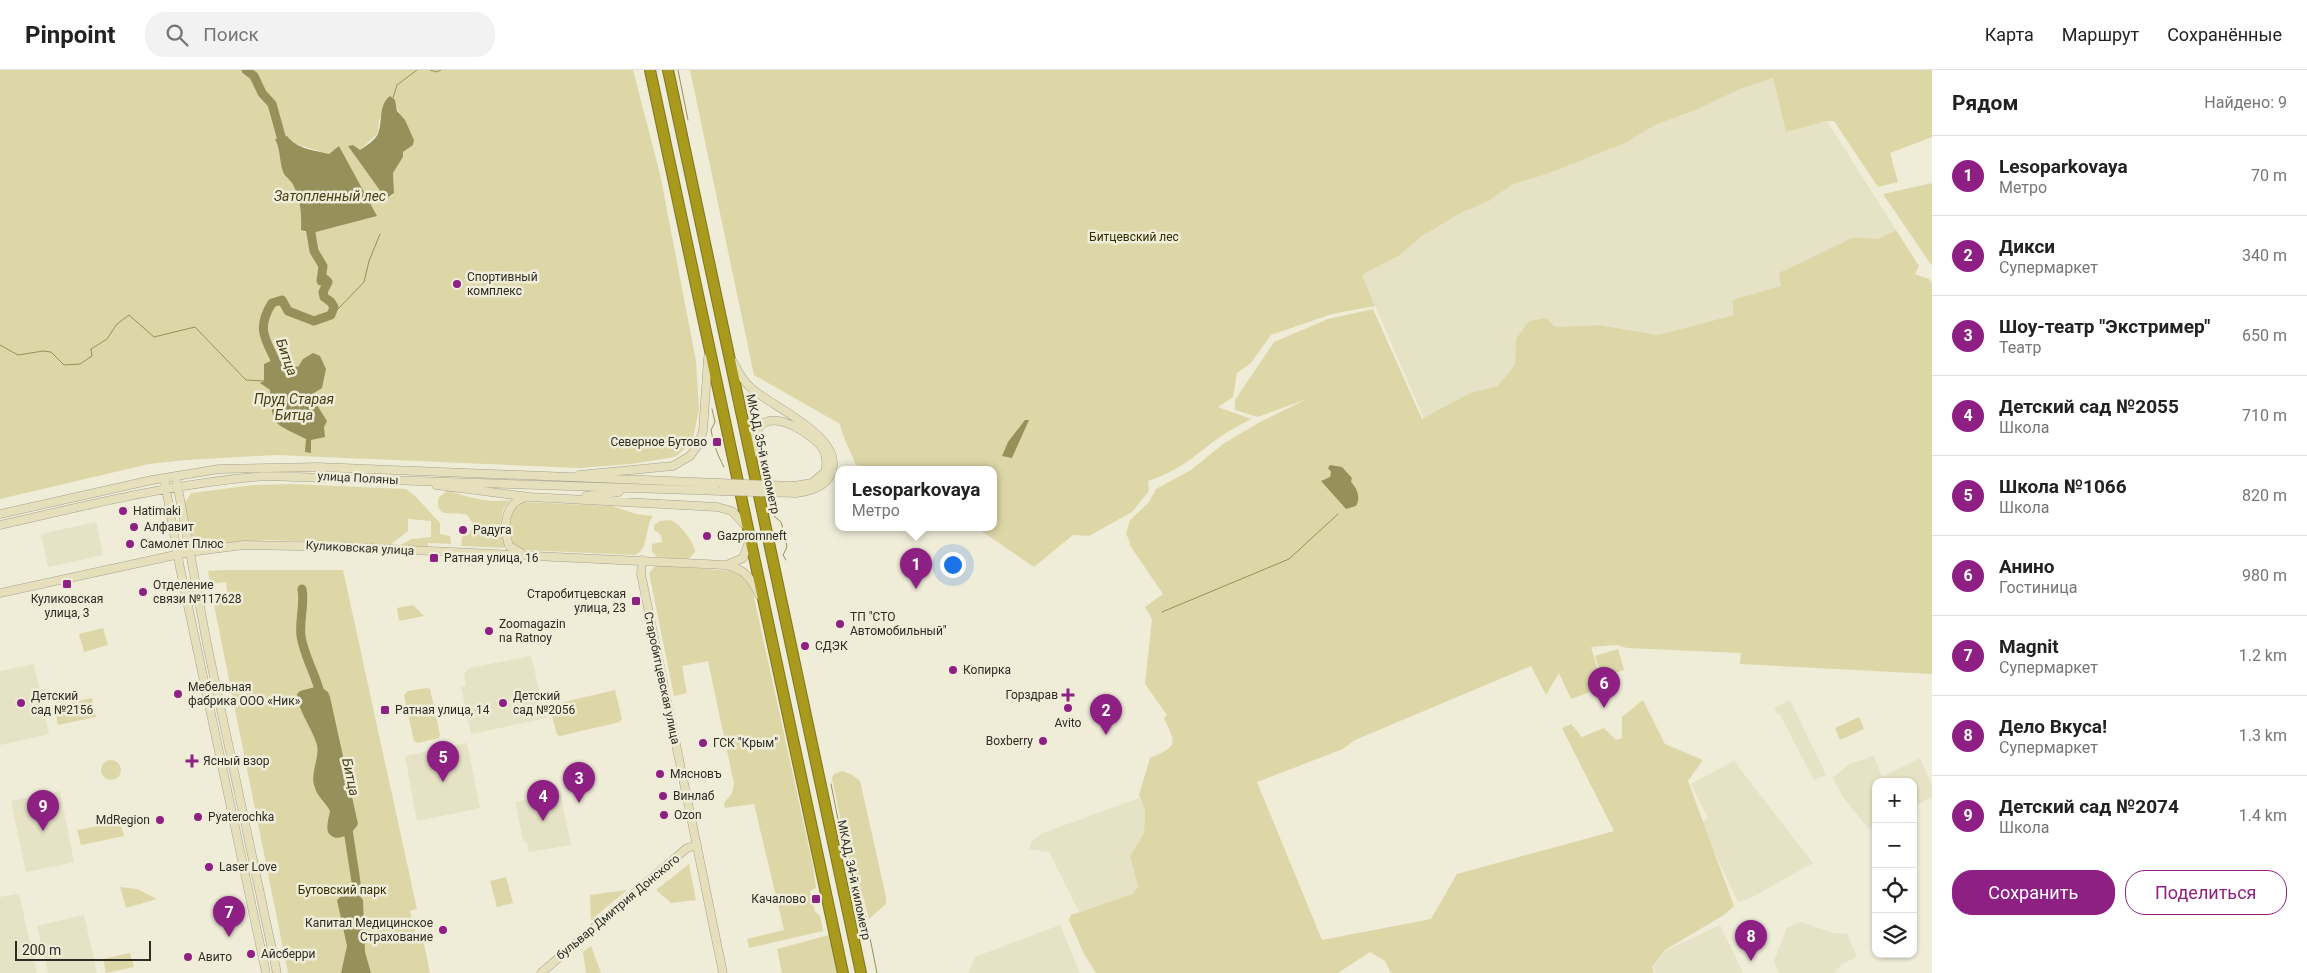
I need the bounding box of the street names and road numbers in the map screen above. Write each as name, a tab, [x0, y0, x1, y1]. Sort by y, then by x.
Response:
street label: МКАД, 35-й километр	[743, 393, 783, 515]
street label: улица Поляны	[317, 469, 399, 487]
street label: Куликовская улица	[305, 538, 415, 558]
street label: Старобитцевская улица	[641, 611, 683, 745]
street label: МКАД, 34-й километр	[834, 819, 874, 941]
street label: бульвар Дмитрия Донского	[554, 851, 683, 963]

